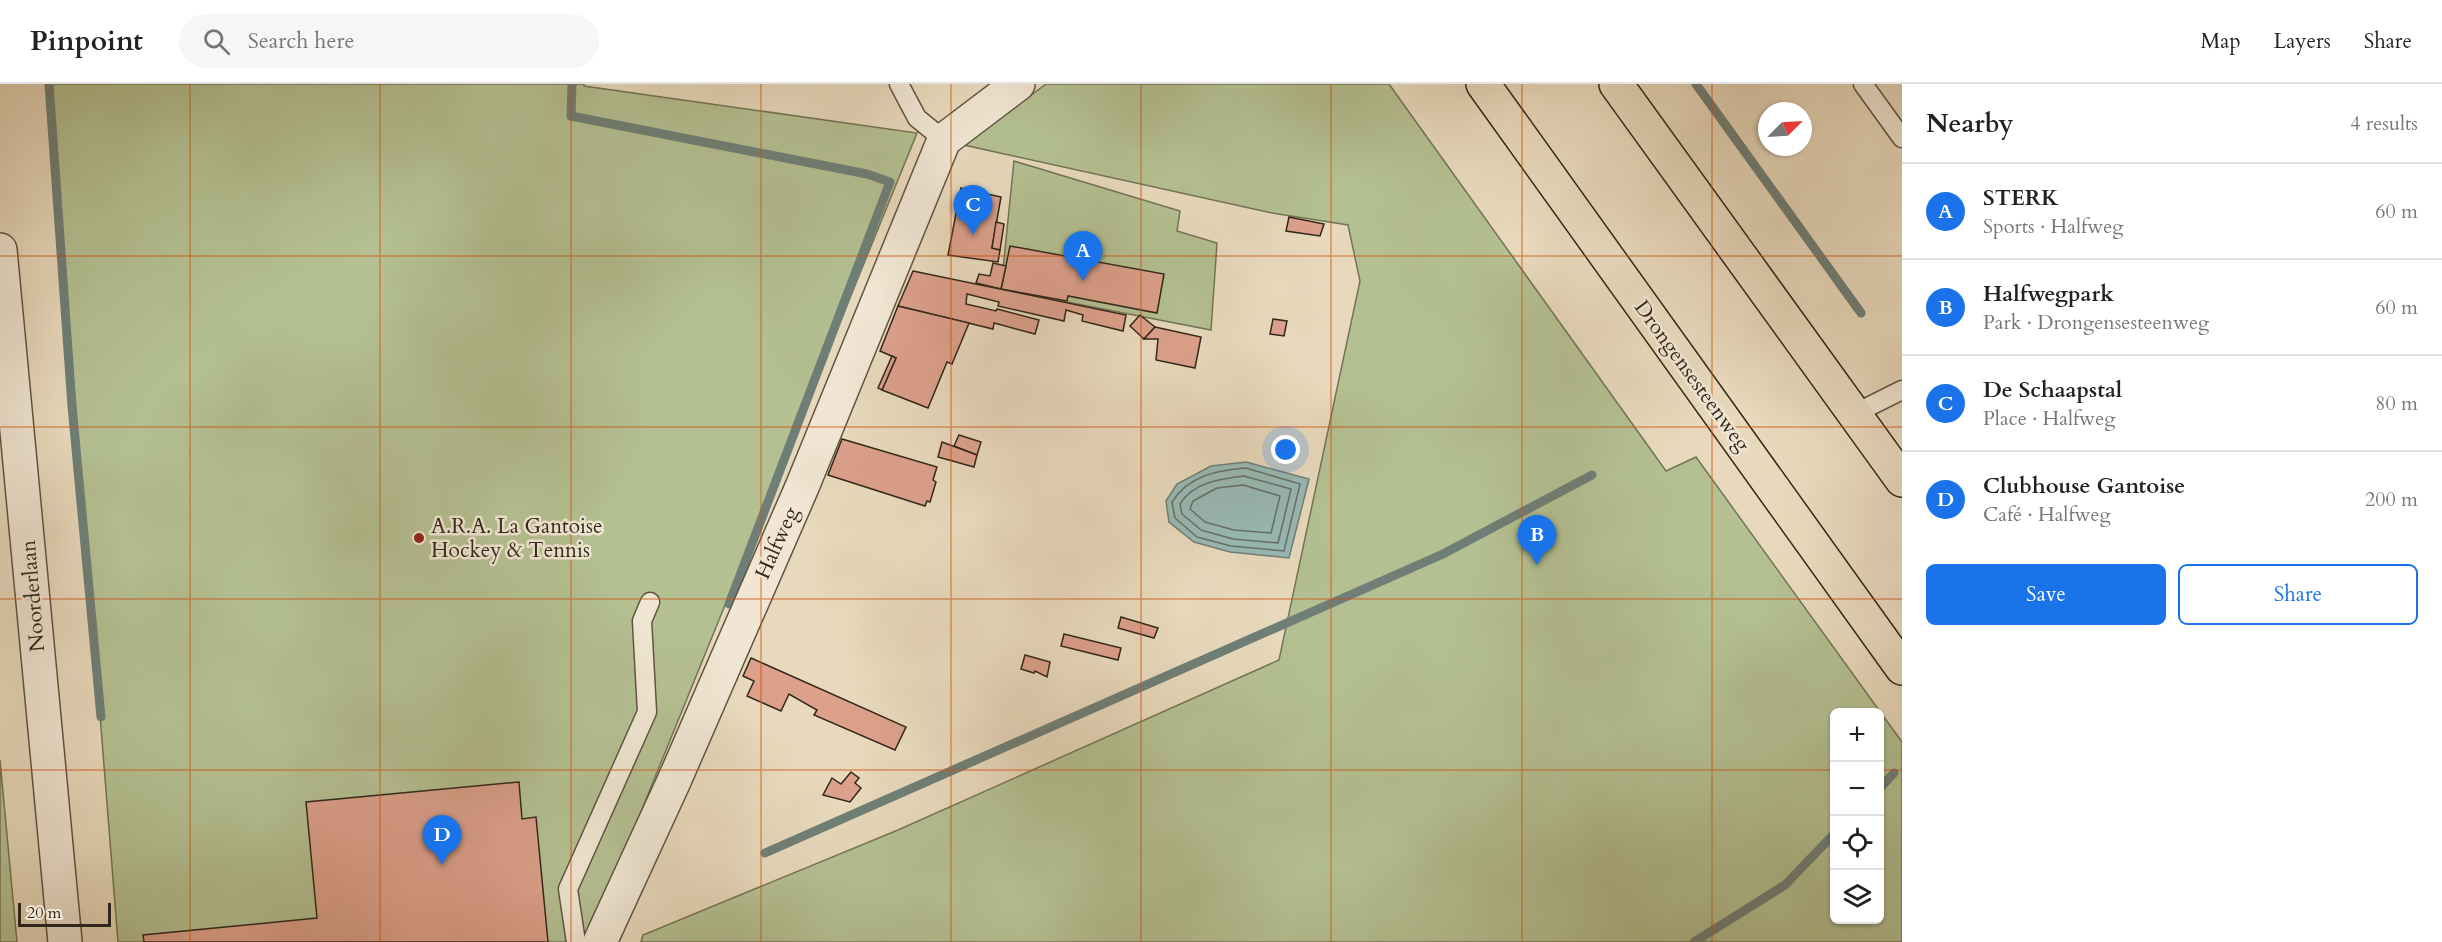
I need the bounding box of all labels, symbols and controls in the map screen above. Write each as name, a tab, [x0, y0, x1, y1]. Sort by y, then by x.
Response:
search box	[179, 14, 599, 68]
text: Pinpoint	[30, 22, 143, 60]
icon: search	[200, 25, 233, 58]
text: Search here	[248, 26, 354, 56]
text: Map	[2201, 27, 2241, 56]
text: Layers	[2274, 27, 2331, 56]
text: Share	[2364, 27, 2412, 56]
north arrow	[1758, 102, 1812, 156]
text: Nearby	[1926, 106, 2014, 141]
text: 4 results	[2350, 110, 2418, 137]
text: STERK	[1983, 183, 2059, 213]
pin: C	[954, 186, 992, 235]
text: A	[1938, 198, 1953, 225]
text: 60 m	[2375, 198, 2418, 225]
text: Sports · Halfweg	[1983, 213, 2123, 240]
pin: A	[1064, 232, 1102, 281]
text: Halfwegpark	[1983, 279, 2114, 309]
street label: Drongensesteenweg	[1627, 294, 1757, 458]
text: B	[1938, 294, 1953, 321]
text: 60 m	[2375, 294, 2418, 321]
text: Park · Drongensesteenweg	[1983, 309, 2209, 336]
text: De Schaapstal	[1983, 375, 2122, 405]
text: C	[1938, 390, 1953, 417]
text: 80 m	[2375, 390, 2418, 417]
text: Place · Halfweg	[1983, 405, 2115, 432]
your location	[1271, 435, 1300, 464]
text: Clubhouse Gantoise	[1983, 471, 2185, 501]
text: D	[1937, 486, 1954, 513]
text: 200 m	[2365, 486, 2418, 513]
text: Café · Halfweg	[1983, 501, 2111, 528]
street label: Halfweg	[748, 502, 806, 584]
place label: A.R.A. La Gantoise Hockey & Tennis	[431, 512, 603, 565]
pin: B	[1518, 516, 1556, 565]
marker: A.R.A. La Gantoise Hockey & Tennis	[412, 531, 426, 545]
street label: Noorderlaan	[14, 539, 52, 653]
button: Save	[1926, 564, 2166, 625]
button: Share	[2178, 564, 2418, 625]
map controls	[1830, 708, 1884, 924]
button: +	[1830, 708, 1884, 762]
button: −	[1830, 762, 1884, 816]
pin: D	[422, 816, 462, 865]
button: locate	[1830, 816, 1884, 870]
button: layers	[1830, 870, 1884, 924]
scale bar	[18, 900, 111, 928]
text: 20 m	[27, 902, 61, 924]

